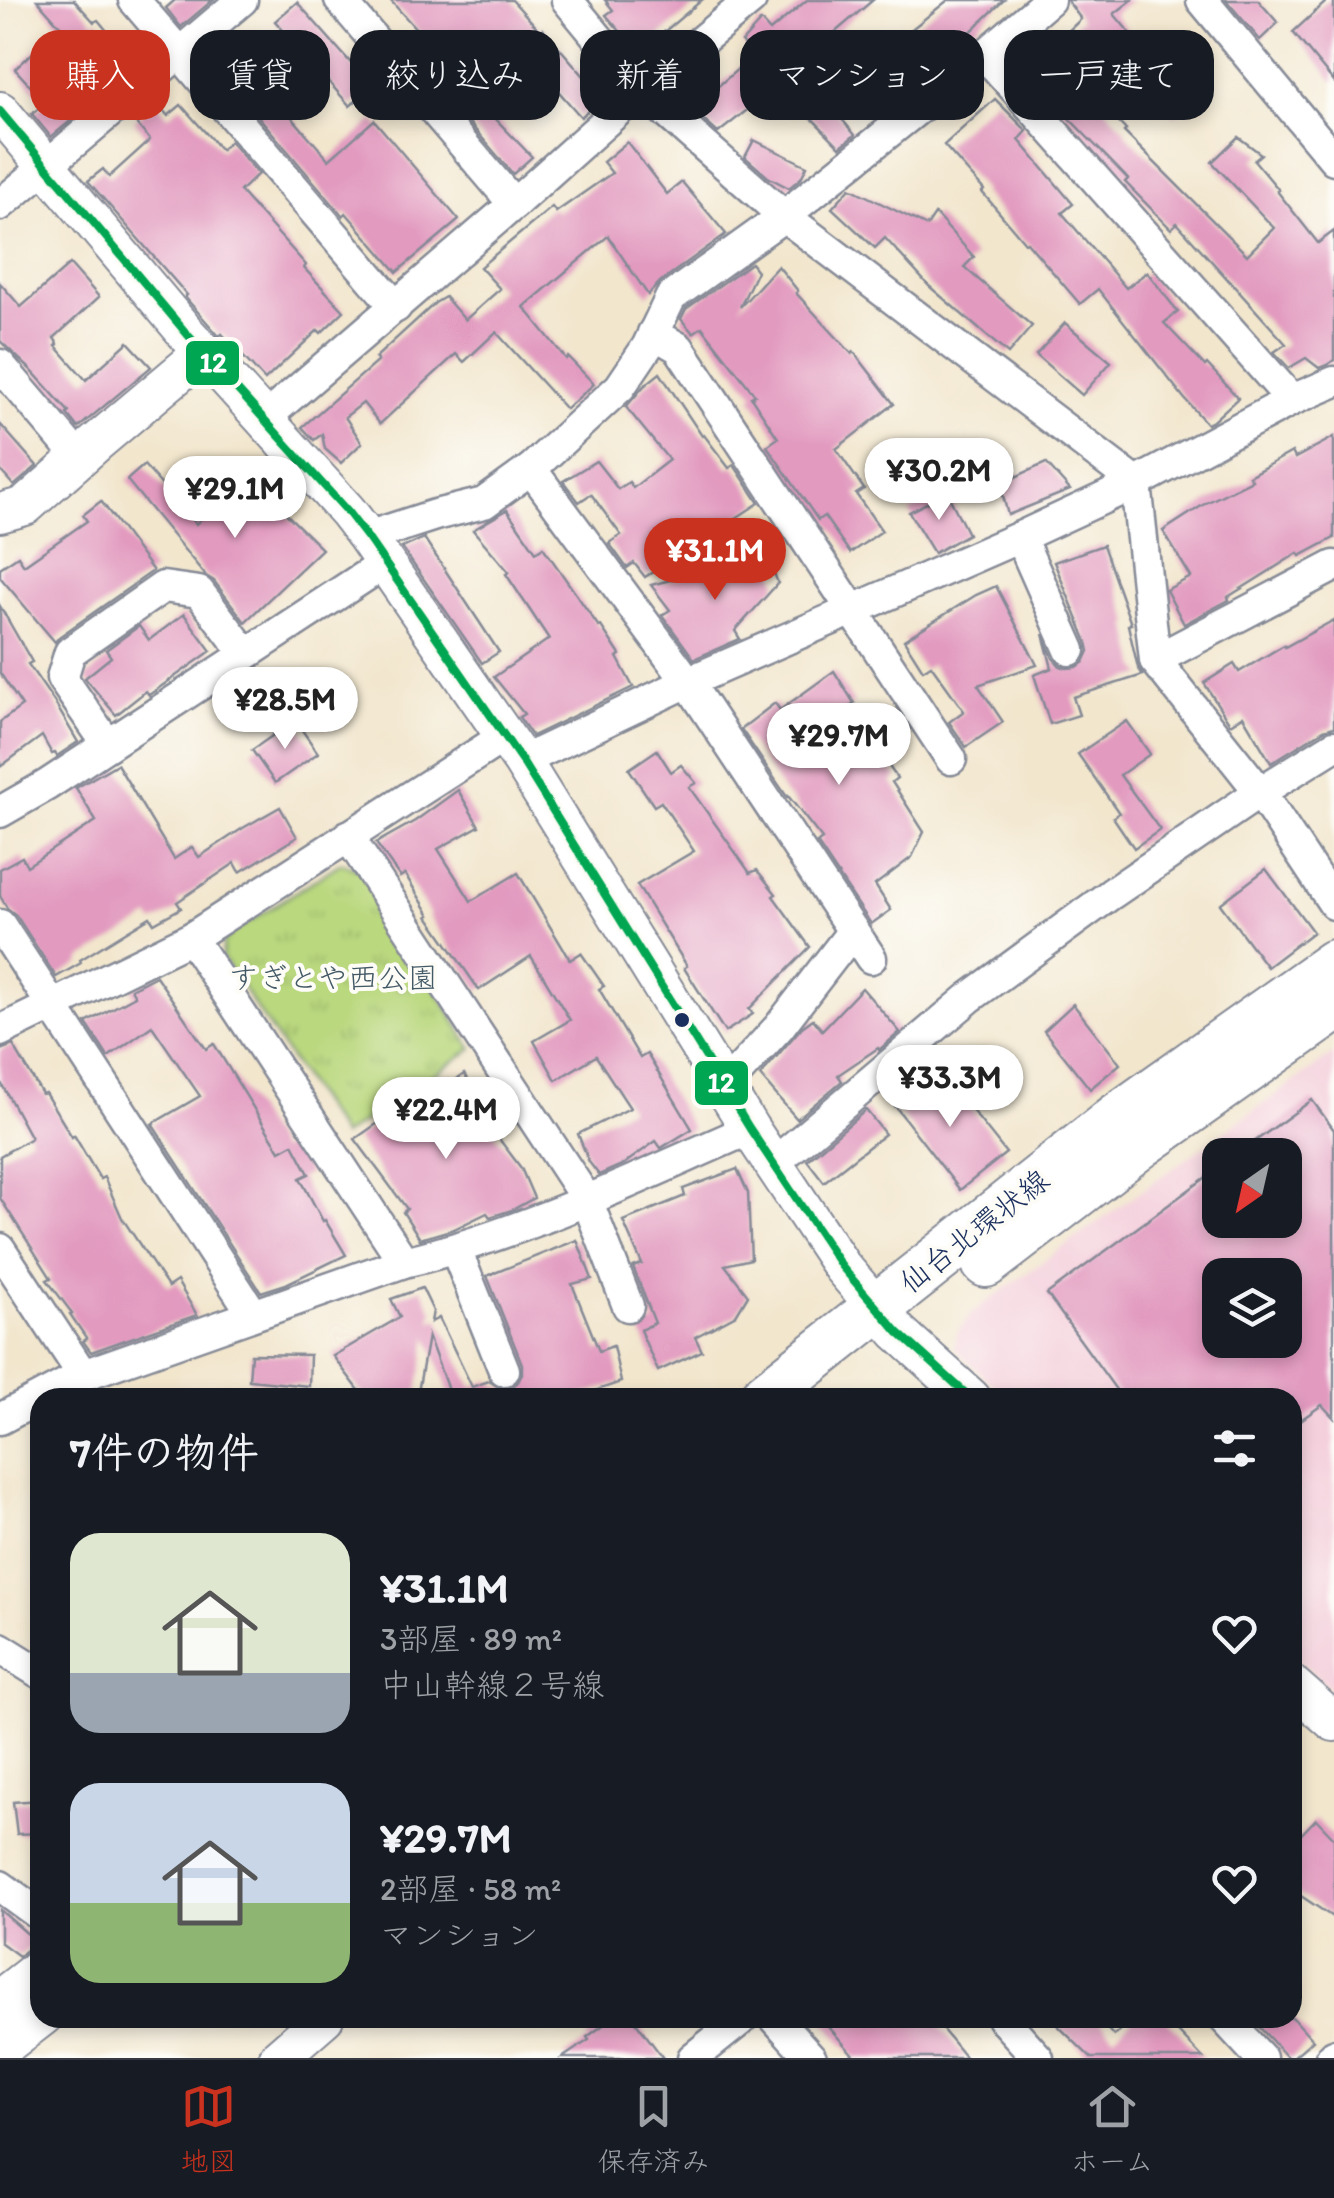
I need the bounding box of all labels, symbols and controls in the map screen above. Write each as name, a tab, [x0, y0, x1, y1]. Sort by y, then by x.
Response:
chip: 購入	[30, 30, 170, 120]
chip: 賃貸	[190, 30, 330, 120]
chip: 絞り込み	[350, 30, 560, 120]
chip: 新着	[580, 30, 720, 120]
chip: マンション	[740, 30, 984, 120]
chip: 一戸建て	[1004, 30, 1214, 120]
line badge: 12	[184, 339, 241, 387]
text: 12	[199, 345, 227, 379]
pin: ¥30.2M	[858, 438, 1020, 523]
text: ¥30.2M	[887, 451, 991, 489]
pin: ¥29.1M	[154, 456, 316, 541]
text: ¥29.1M	[185, 469, 285, 507]
pin: ¥31.1M	[634, 518, 796, 603]
text: ¥31.1M	[666, 531, 764, 569]
pin: ¥28.5M	[204, 667, 366, 752]
text: ¥28.5M	[234, 680, 336, 718]
pin: ¥29.7M	[758, 703, 920, 788]
text: ¥29.7M	[789, 716, 889, 754]
park label: すぎとや西公園	[228, 959, 438, 996]
unlabelled marker	[672, 1010, 692, 1030]
pin: ¥33.3M	[869, 1045, 1031, 1130]
text: ¥33.3M	[898, 1058, 1002, 1096]
line badge: 12	[693, 1059, 750, 1107]
text: 12	[707, 1065, 735, 1099]
pin: ¥22.4M	[365, 1077, 527, 1162]
text: ¥22.4M	[394, 1090, 498, 1128]
north arrow	[1202, 1138, 1302, 1238]
map controls	[1202, 1138, 1302, 1358]
street label: 仙台北環状線	[892, 1161, 1056, 1301]
button: layers	[1202, 1258, 1302, 1358]
icon: filters	[1207, 1421, 1262, 1476]
text: 7件の物件	[70, 1427, 259, 1478]
text: ¥31.1M	[380, 1562, 509, 1613]
icon: home	[150, 1573, 270, 1693]
icon: heart	[1207, 1606, 1262, 1661]
text: 3部屋 · 89 m²	[380, 1620, 562, 1658]
text: 中山幹線２号線	[380, 1666, 604, 1704]
text: ¥29.7M	[380, 1812, 512, 1863]
icon: home	[150, 1823, 270, 1943]
icon: heart	[1207, 1856, 1262, 1911]
text: 2部屋 · 58 m²	[380, 1870, 561, 1908]
text: マンション	[380, 1916, 539, 1954]
tab: 地図	[181, 2079, 237, 2179]
tab: 保存済み	[598, 2079, 710, 2179]
tab: ホーム	[1071, 2079, 1153, 2179]

